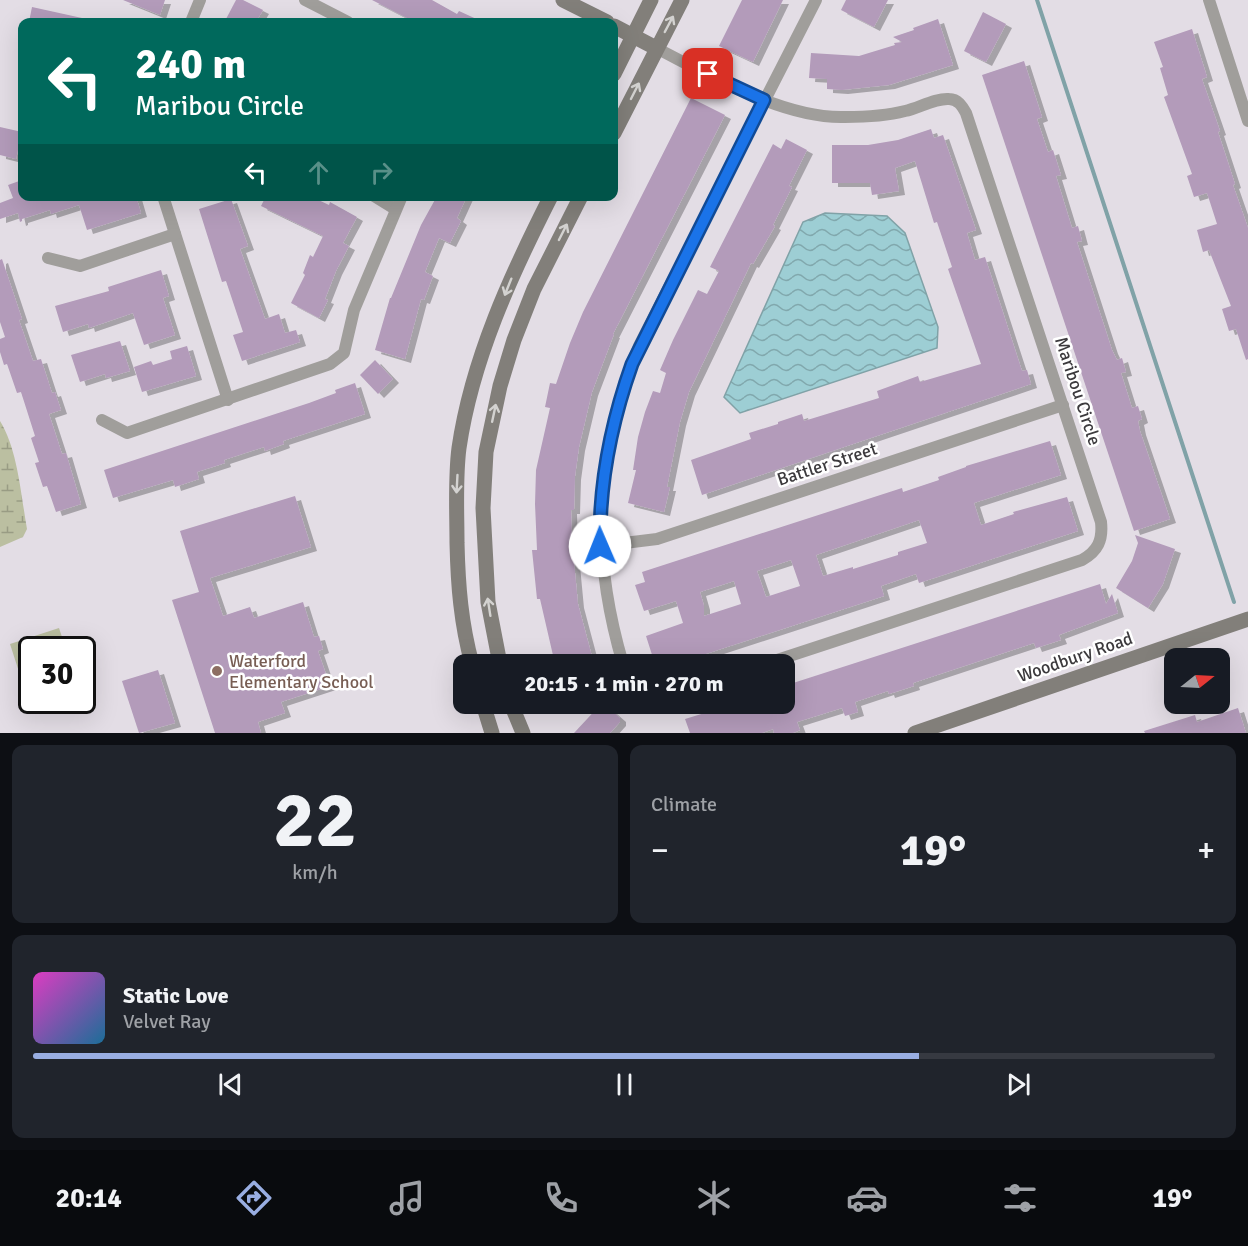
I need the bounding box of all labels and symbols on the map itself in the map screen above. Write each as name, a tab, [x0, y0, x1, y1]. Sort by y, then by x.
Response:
one-way arrow	[663, 16, 675, 33]
pin	[682, 48, 733, 99]
one-way arrow	[630, 82, 641, 100]
one-way arrow	[558, 223, 570, 241]
one-way arrow	[502, 277, 513, 296]
street label: Maribou Circle	[1050, 334, 1106, 448]
one-way arrow	[489, 404, 500, 424]
street label: Battler Street	[774, 437, 880, 491]
one-way arrow	[452, 473, 463, 493]
position arrow	[568, 514, 632, 578]
one-way arrow	[484, 598, 495, 617]
street label: Woodbury Road	[1015, 627, 1135, 687]
speed limit sign: 30	[18, 636, 96, 714]
north arrow	[1164, 648, 1230, 714]
place label: Waterford Elementary School	[229, 650, 374, 693]
marker: Waterford Elementary School	[210, 664, 224, 678]

